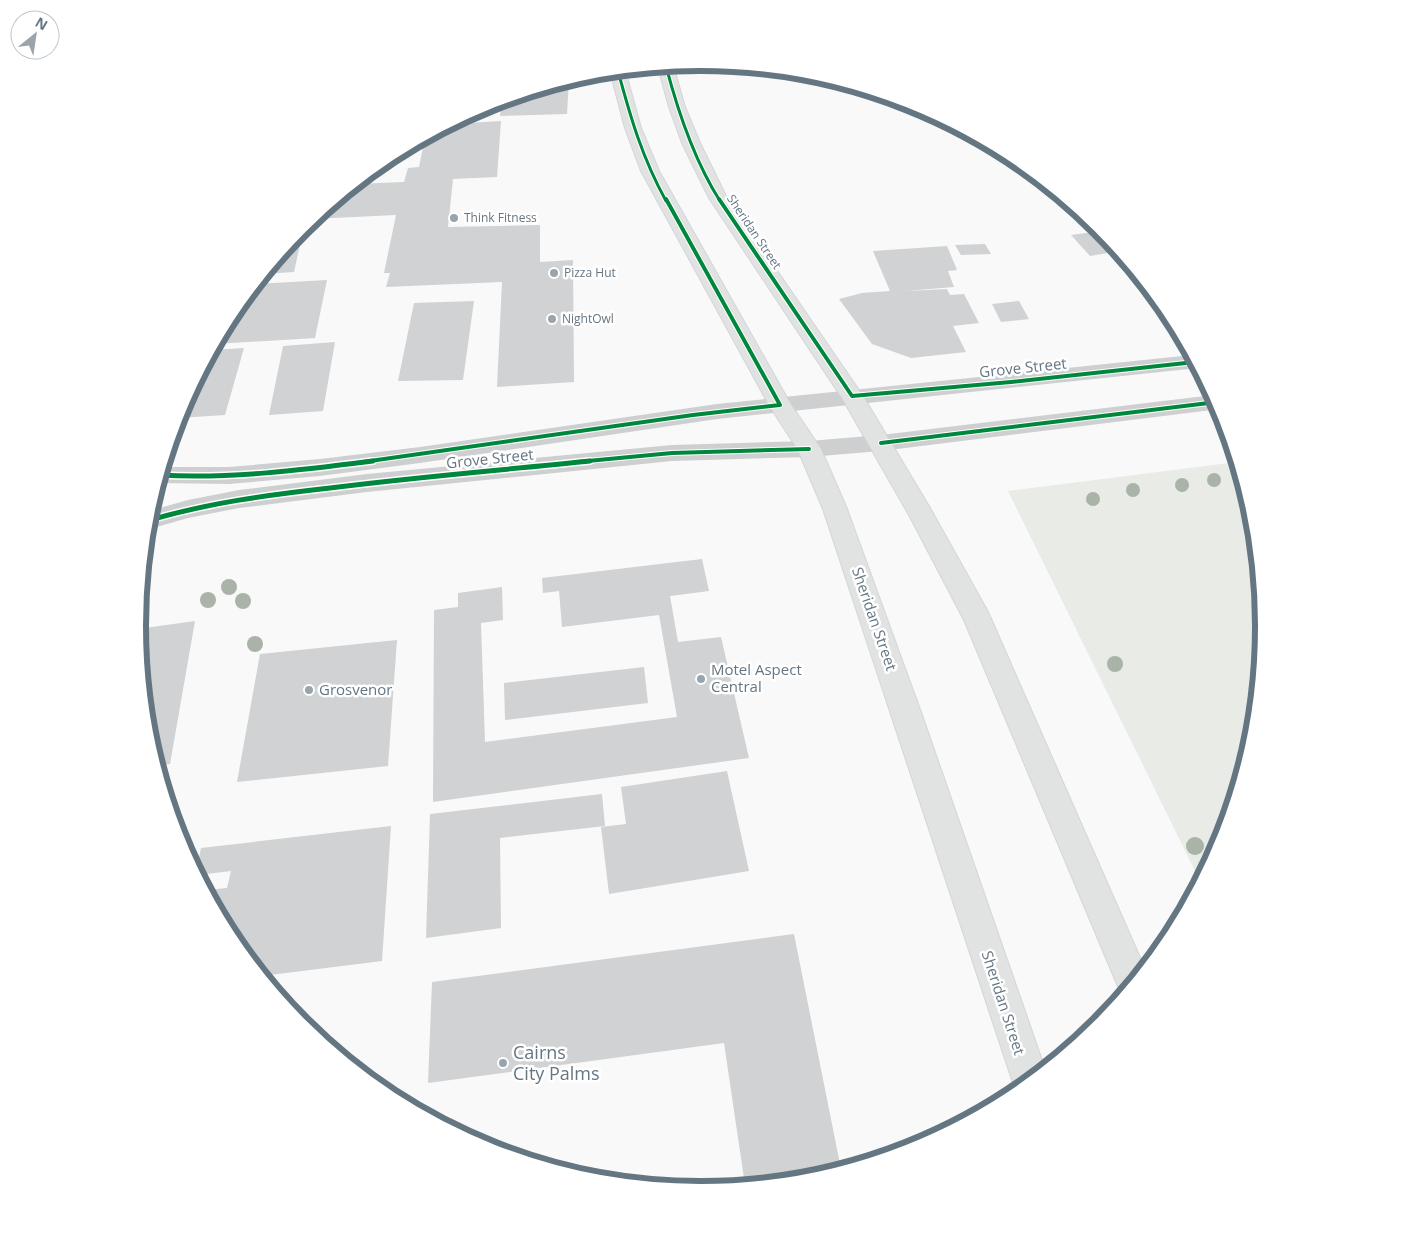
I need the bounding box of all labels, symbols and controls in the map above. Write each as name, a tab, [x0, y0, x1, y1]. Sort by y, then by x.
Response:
north arrow	[10, 10, 60, 60]
text: N	[32, 12, 51, 34]
street label: Sheridan Street	[723, 191, 786, 272]
place label: Think Fitness	[464, 209, 537, 226]
marker: Think Fitness	[448, 212, 460, 224]
place label: Pizza Hut	[564, 264, 616, 281]
marker: Pizza Hut	[548, 267, 560, 279]
place label: NightOwl	[562, 310, 614, 327]
marker: NightOwl	[546, 313, 558, 325]
street label: Grove Street	[978, 352, 1068, 382]
street label: Grove Street	[445, 443, 535, 473]
street label: Sheridan Street	[848, 564, 902, 673]
place label: Motel Aspect Central	[711, 659, 802, 696]
marker: Motel Aspect Central	[695, 673, 707, 685]
place label: Grosvenor	[319, 679, 392, 699]
marker: Grosvenor	[303, 684, 315, 696]
street label: Sheridan Street	[978, 948, 1030, 1057]
place label: Cairns City Palms	[513, 1040, 600, 1085]
marker: Cairns City Palms	[497, 1057, 509, 1069]

